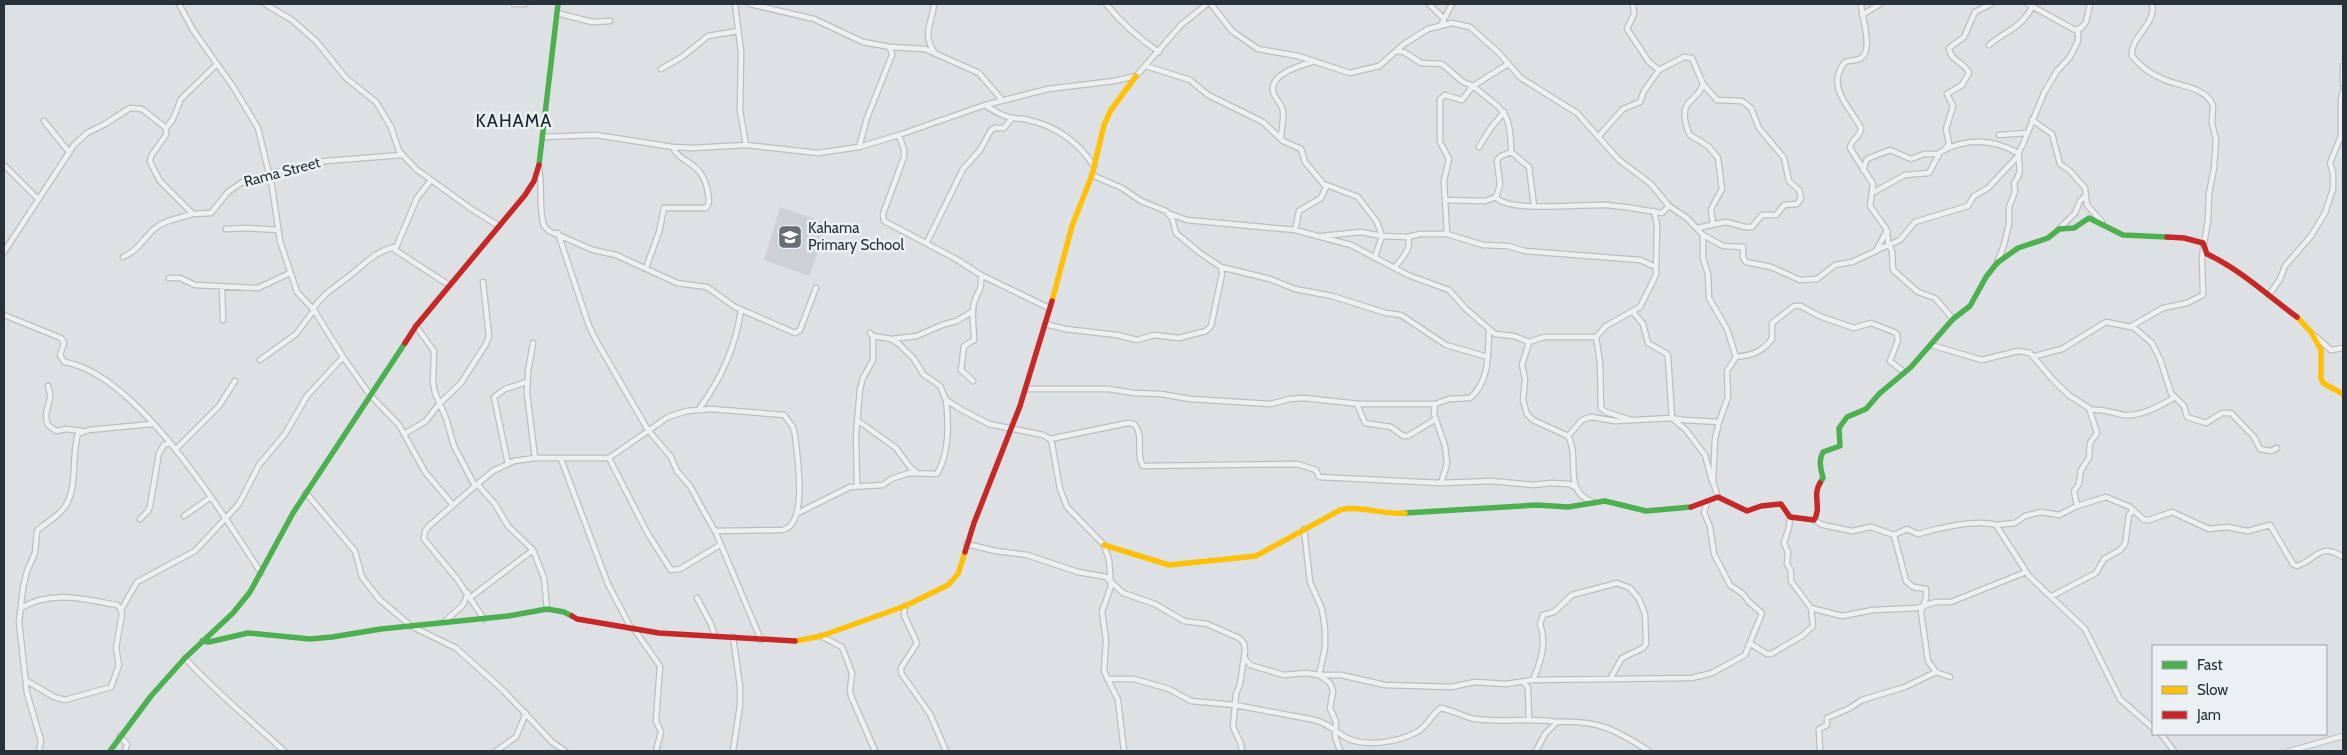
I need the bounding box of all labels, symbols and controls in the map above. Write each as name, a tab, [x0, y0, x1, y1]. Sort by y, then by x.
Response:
district label: KAHAMA	[476, 110, 552, 132]
street label: Rama Street	[242, 153, 322, 191]
place label: Kahama Primary School	[808, 219, 905, 254]
school or university icon: Kahama Primary School	[777, 224, 803, 250]
legend	[2152, 645, 2327, 735]
text: Fast	[2197, 656, 2222, 674]
text: Slow	[2197, 681, 2228, 699]
text: Jam	[2196, 706, 2221, 724]

